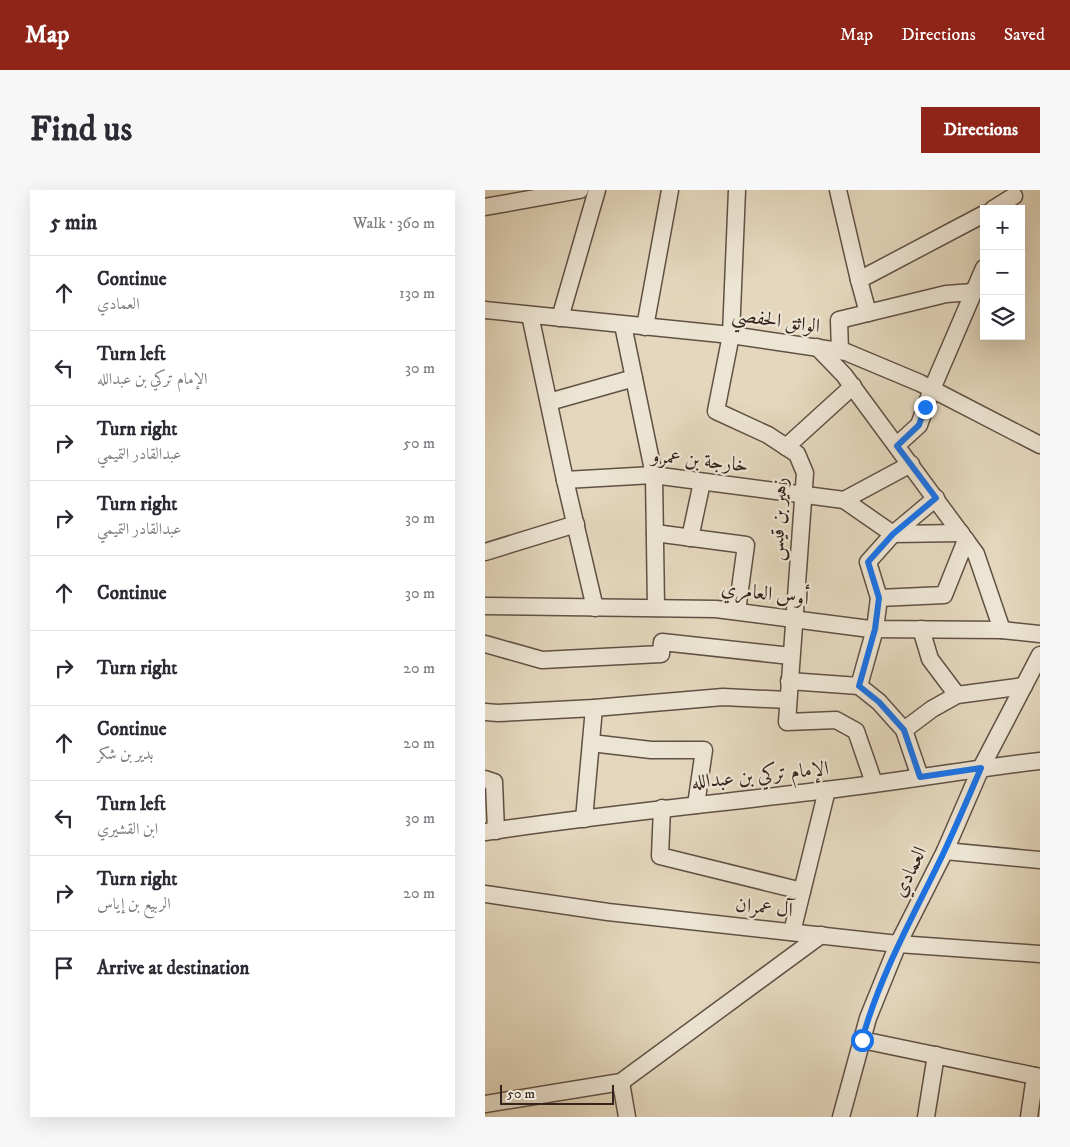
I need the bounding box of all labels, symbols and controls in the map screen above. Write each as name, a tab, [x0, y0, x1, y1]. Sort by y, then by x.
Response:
text: Map	[25, 20, 69, 50]
text: Map	[840, 24, 873, 46]
text: Directions	[901, 24, 976, 46]
text: Saved	[1004, 24, 1045, 46]
button: Directions	[921, 107, 1040, 153]
text: Find us	[30, 108, 132, 152]
map controls	[980, 205, 1025, 340]
button: +	[980, 205, 1025, 250]
text: 5 min	[50, 210, 97, 236]
text: Walk · 360 m	[353, 213, 435, 233]
button: −	[980, 250, 1025, 295]
text: Continue	[97, 268, 167, 291]
icon: ahead	[50, 279, 78, 307]
text: 130 m	[399, 283, 435, 303]
text: العمادي	[97, 294, 140, 314]
button: layers	[980, 295, 1025, 340]
street label: الواثق الحفصي	[730, 302, 822, 344]
text: Turn left	[97, 343, 166, 366]
icon: left	[50, 354, 78, 382]
text: 30 m	[405, 358, 435, 378]
text: الإمام تركي بن عبدالله	[97, 369, 208, 389]
route end	[914, 396, 937, 419]
text: Turn right	[97, 418, 177, 441]
icon: right	[50, 429, 78, 457]
text: 50 m	[403, 433, 435, 453]
street label: خارجة بن عمرو	[649, 443, 749, 478]
text: عبدالقادر التميمي	[97, 444, 181, 464]
street label: زهير بن قيس	[764, 476, 794, 562]
text: Turn right	[97, 493, 177, 516]
icon: right	[50, 504, 78, 532]
text: 30 m	[405, 508, 435, 528]
text: عبدالقادر التميمي	[97, 519, 181, 539]
street label: أوس العامري	[719, 573, 811, 614]
icon: ahead	[50, 579, 78, 607]
text: Continue	[97, 582, 167, 605]
text: 30 m	[405, 583, 435, 603]
icon: right	[50, 654, 78, 682]
text: Turn right	[97, 657, 177, 680]
text: 20 m	[403, 658, 435, 678]
text: Continue	[97, 718, 167, 741]
icon: ahead	[50, 729, 78, 757]
text: 20 m	[403, 733, 435, 753]
text: بدير بن شكر	[97, 744, 154, 764]
street label: الإمام تركي بن عبدالله	[690, 755, 830, 800]
text: Turn left	[97, 793, 166, 816]
icon: left	[50, 804, 78, 832]
text: 30 m	[405, 808, 435, 828]
text: ابن القشيري	[97, 819, 158, 839]
street label: العمادي	[887, 843, 935, 902]
text: Turn right	[97, 868, 177, 891]
icon: right	[50, 879, 78, 907]
text: 20 m	[403, 883, 435, 903]
street label: آل عمران	[734, 892, 797, 924]
text: الربيع بن إياس	[97, 894, 171, 914]
icon: arrive	[50, 954, 78, 982]
text: Arrive at destination	[97, 957, 249, 980]
route start	[851, 1029, 874, 1052]
scale bar	[500, 1082, 614, 1105]
text: 50 m	[507, 1085, 535, 1103]

